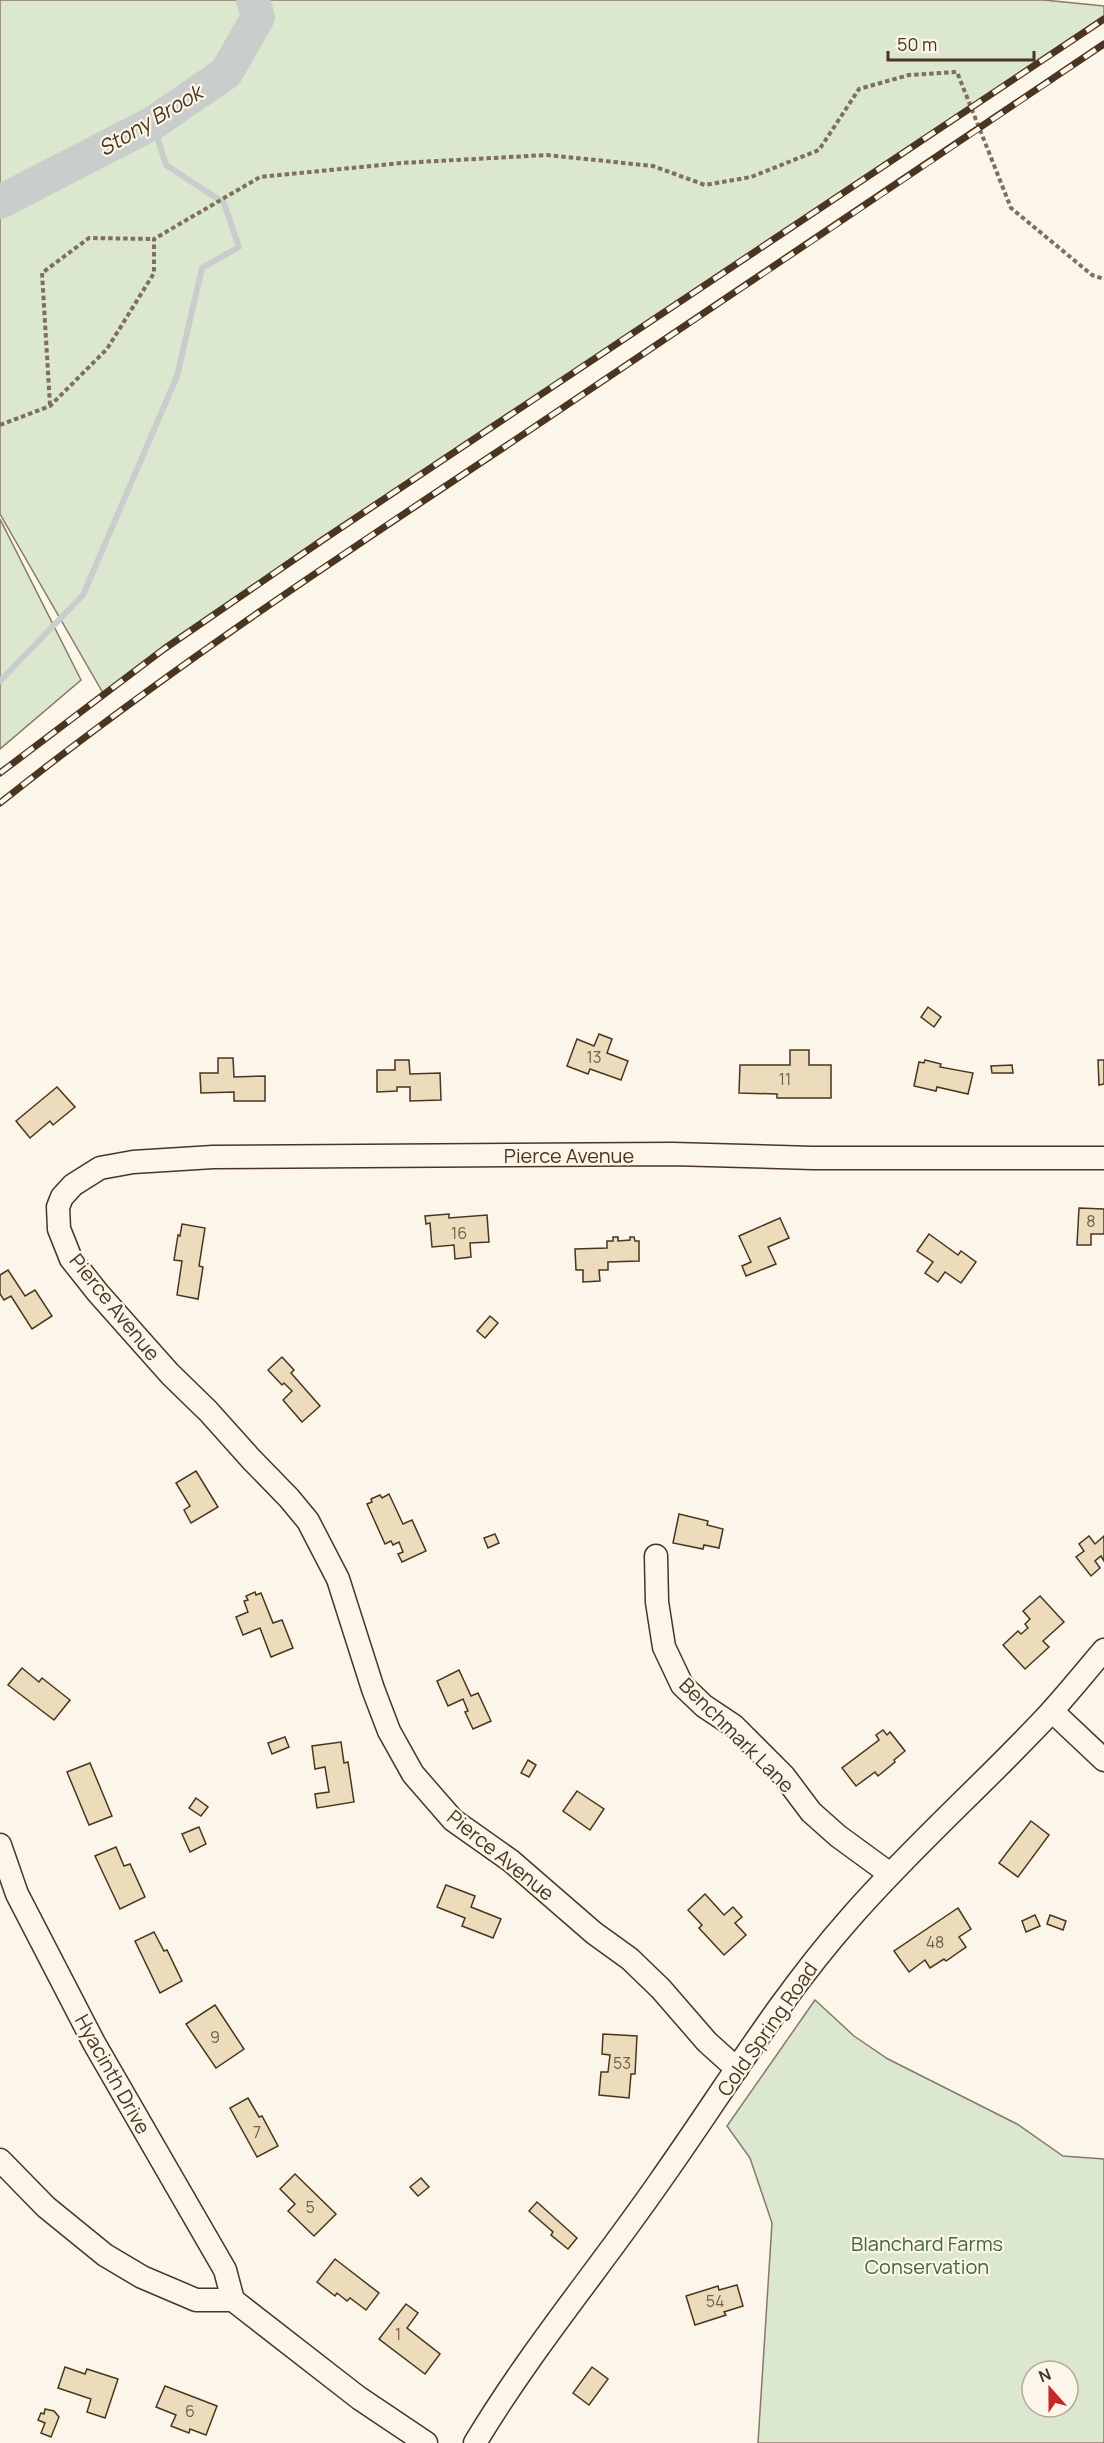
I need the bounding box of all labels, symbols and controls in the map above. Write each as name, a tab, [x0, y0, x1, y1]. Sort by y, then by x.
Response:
scale bar	[888, 24, 1034, 62]
text: 50 m	[897, 32, 937, 56]
water label: Stony Brook	[93, 77, 209, 162]
house number: 13	[586, 1046, 602, 1068]
house number: 11	[779, 1068, 791, 1090]
street label: Pierce Avenue	[504, 1142, 634, 1169]
house number: 8	[1086, 1210, 1096, 1232]
house number: 16	[451, 1222, 467, 1244]
street label: Pierce Avenue	[63, 1248, 167, 1366]
street label: Benchmark Lane	[674, 1672, 800, 1798]
street label: Pierce Avenue	[442, 1803, 560, 1907]
house number: 48	[926, 1931, 944, 1953]
street label: Cold Spring Road	[711, 1957, 823, 2101]
street label: Hyacinth Drive	[69, 2009, 157, 2139]
house number: 9	[210, 2026, 220, 2048]
house number: 53	[613, 2052, 631, 2074]
house number: 7	[253, 2121, 261, 2143]
house number: 5	[305, 2196, 315, 2218]
park label: Blanchard Farms Conservation	[851, 2230, 1003, 2280]
house number: 54	[706, 2290, 724, 2312]
house number: 1	[395, 2323, 401, 2345]
north arrow	[1020, 2359, 1080, 2419]
text: N	[1035, 2363, 1054, 2387]
house number: 6	[185, 2400, 195, 2422]

